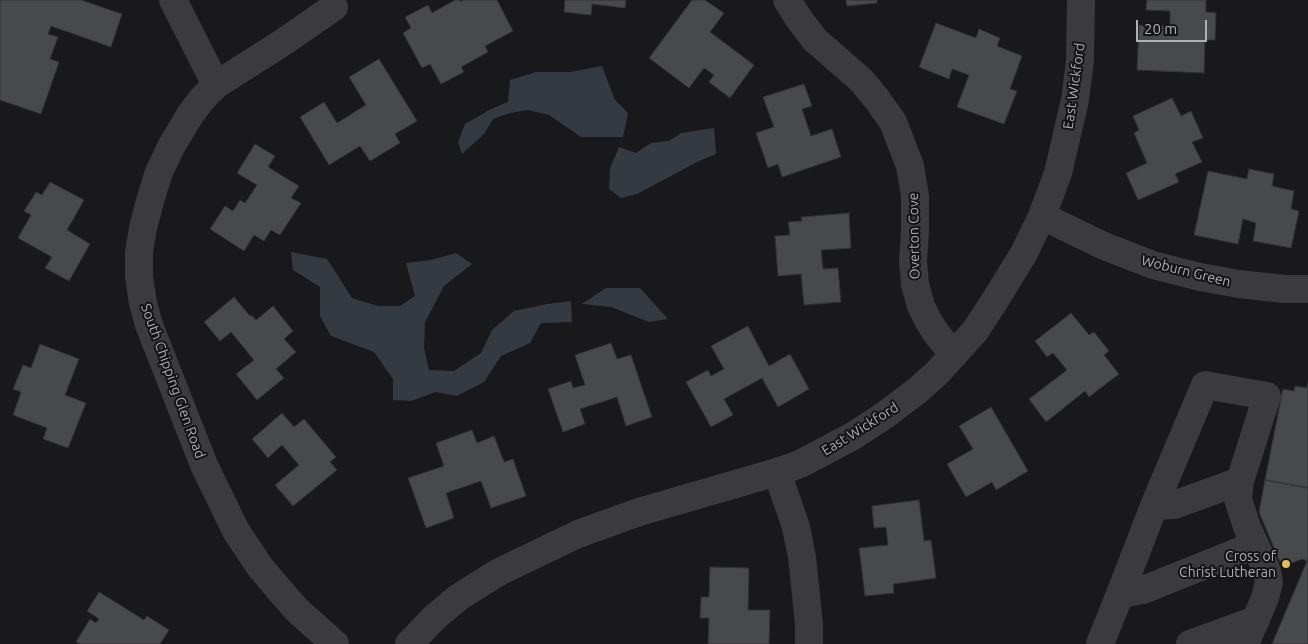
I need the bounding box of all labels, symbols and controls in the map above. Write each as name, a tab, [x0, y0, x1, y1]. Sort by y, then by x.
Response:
scale bar	[1138, 10, 1209, 42]
text: 20 m	[1144, 20, 1177, 37]
street label: East Wickford	[1060, 42, 1088, 130]
street label: Overton Cove	[905, 192, 923, 280]
street label: Woburn Green	[1140, 252, 1232, 290]
street label: South Chipping Glen Road	[137, 301, 209, 461]
street label: East Wickford	[819, 399, 901, 459]
place label: Cross of Christ Lutheran	[1179, 548, 1276, 580]
marker: Cross of Christ Lutheran	[1280, 558, 1292, 570]

